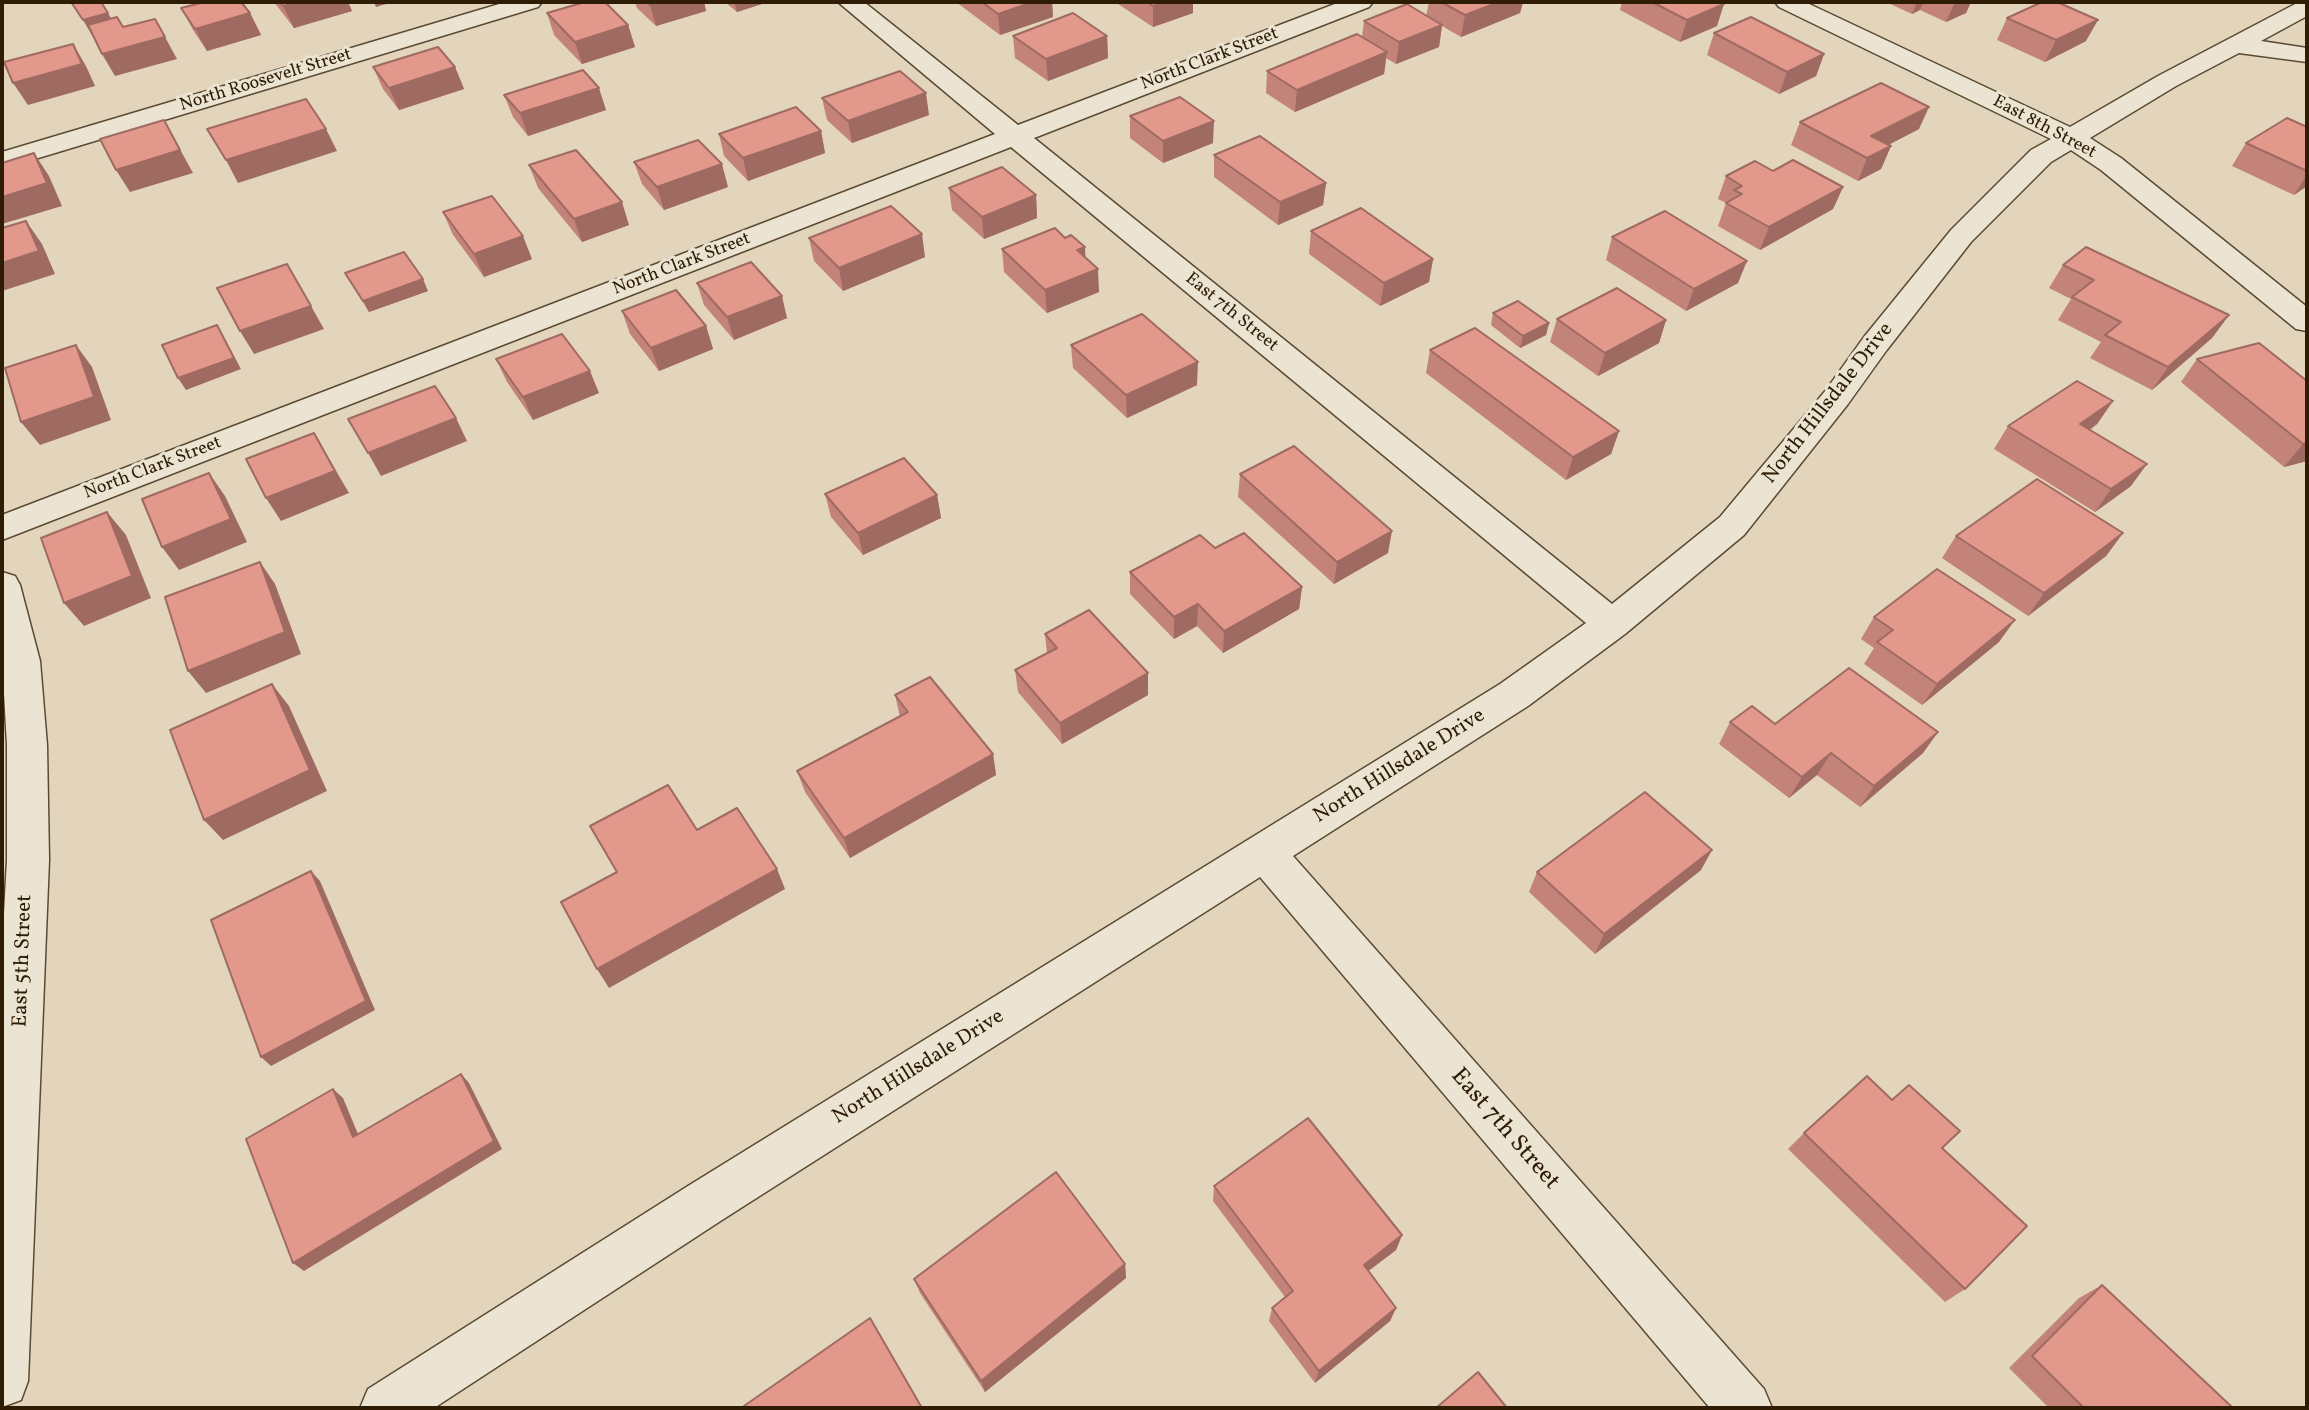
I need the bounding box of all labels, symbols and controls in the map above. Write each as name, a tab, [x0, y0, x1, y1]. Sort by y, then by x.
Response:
street label: North Clark Street	[1138, 24, 1282, 96]
street label: North Roosevelt Street	[177, 45, 355, 117]
street label: East 8th Street	[1988, 92, 2100, 164]
street label: North Clark Street	[610, 229, 754, 301]
street label: East 7th Street	[1180, 269, 1282, 357]
street label: North Hillsdale Drive	[1758, 318, 1900, 490]
street label: North Clark Street	[81, 433, 225, 505]
street label: North Hillsdale Drive	[1310, 704, 1490, 830]
street label: East 5th Street	[9, 894, 39, 1028]
street label: North Hillsdale Drive	[829, 1005, 1009, 1131]
street label: East 7th Street	[1443, 1063, 1565, 1197]

